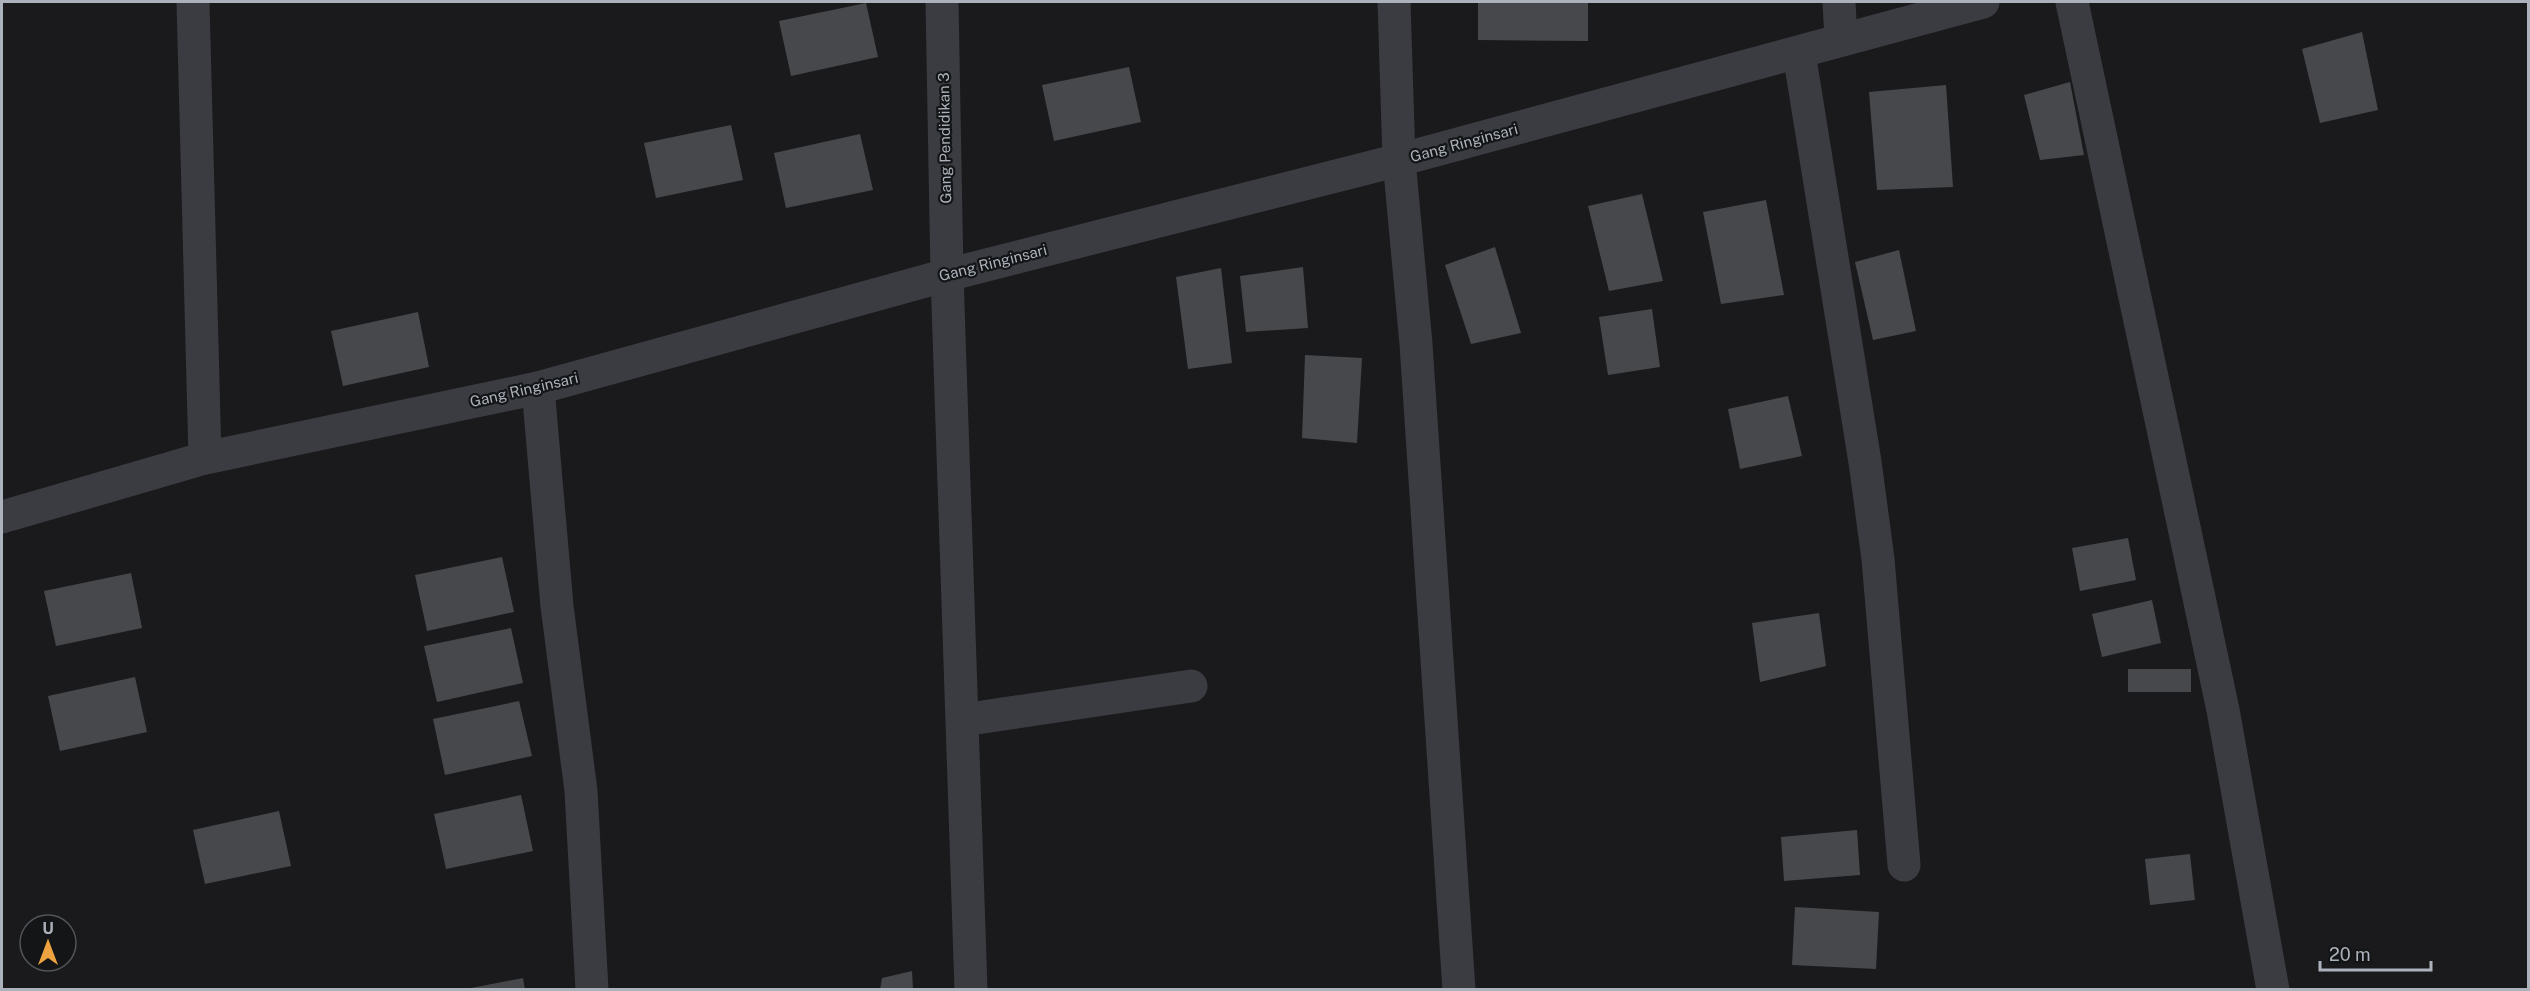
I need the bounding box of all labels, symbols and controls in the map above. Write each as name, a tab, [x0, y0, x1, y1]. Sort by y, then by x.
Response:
street label: Gang Pendidikan 3	[935, 72, 954, 204]
street label: Gang Ringinsari	[1408, 120, 1520, 165]
street label: Gang Ringinsari	[937, 241, 1049, 284]
street label: Gang Ringinsari	[468, 369, 580, 410]
north arrow	[18, 913, 78, 973]
text: U	[42, 919, 54, 938]
scale bar	[2320, 934, 2431, 972]
text: 20 m	[2329, 944, 2371, 965]

